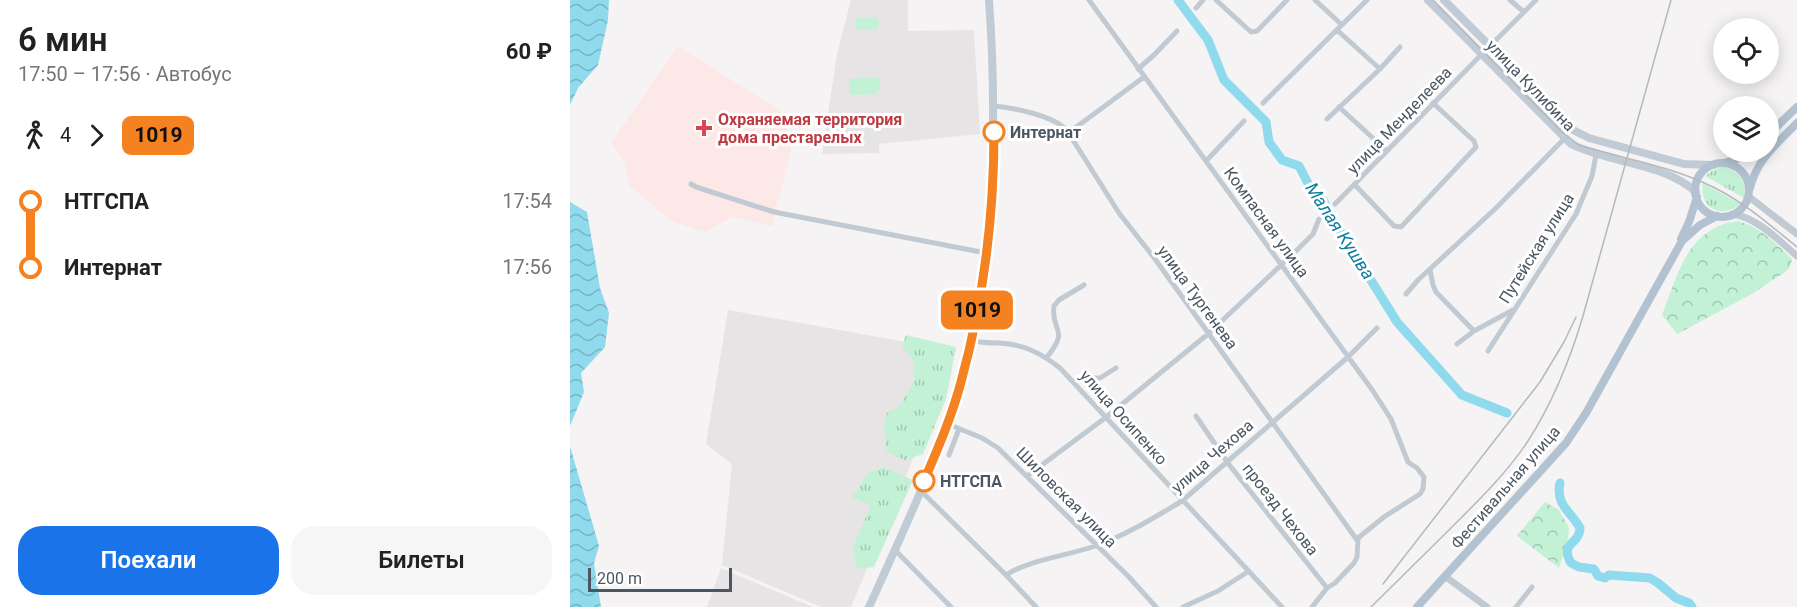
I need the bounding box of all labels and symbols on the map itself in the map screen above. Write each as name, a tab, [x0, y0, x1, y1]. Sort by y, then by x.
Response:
street label: улица Кулибина	[1482, 36, 1579, 135]
street label: улица Менделеева	[1343, 63, 1455, 178]
place label: Охраняемая территория дома престарелых	[718, 110, 902, 147]
marker: Охраняемая территория дома престарелых	[695, 119, 713, 137]
marker: Интернат	[983, 121, 1005, 143]
place label: Интернат	[1010, 123, 1081, 142]
street label: Компасная улица	[1220, 163, 1313, 281]
water label: Малая Кушва	[1301, 178, 1379, 283]
street label: Путейская улица	[1495, 190, 1578, 307]
street label: улица Тургенева	[1154, 242, 1242, 353]
line badge: 1019	[935, 290, 1019, 330]
street label: улица Осипенко	[1076, 366, 1171, 469]
street label: улица Чехова	[1168, 416, 1257, 497]
street label: Фестивальная улица	[1447, 422, 1564, 553]
street label: Шиловская улица	[1012, 443, 1121, 552]
street label: проезд Чехова	[1239, 459, 1323, 559]
marker: НТГСПА	[913, 470, 935, 492]
place label: НТГСПА	[940, 472, 1002, 491]
scale bar	[588, 565, 732, 592]

